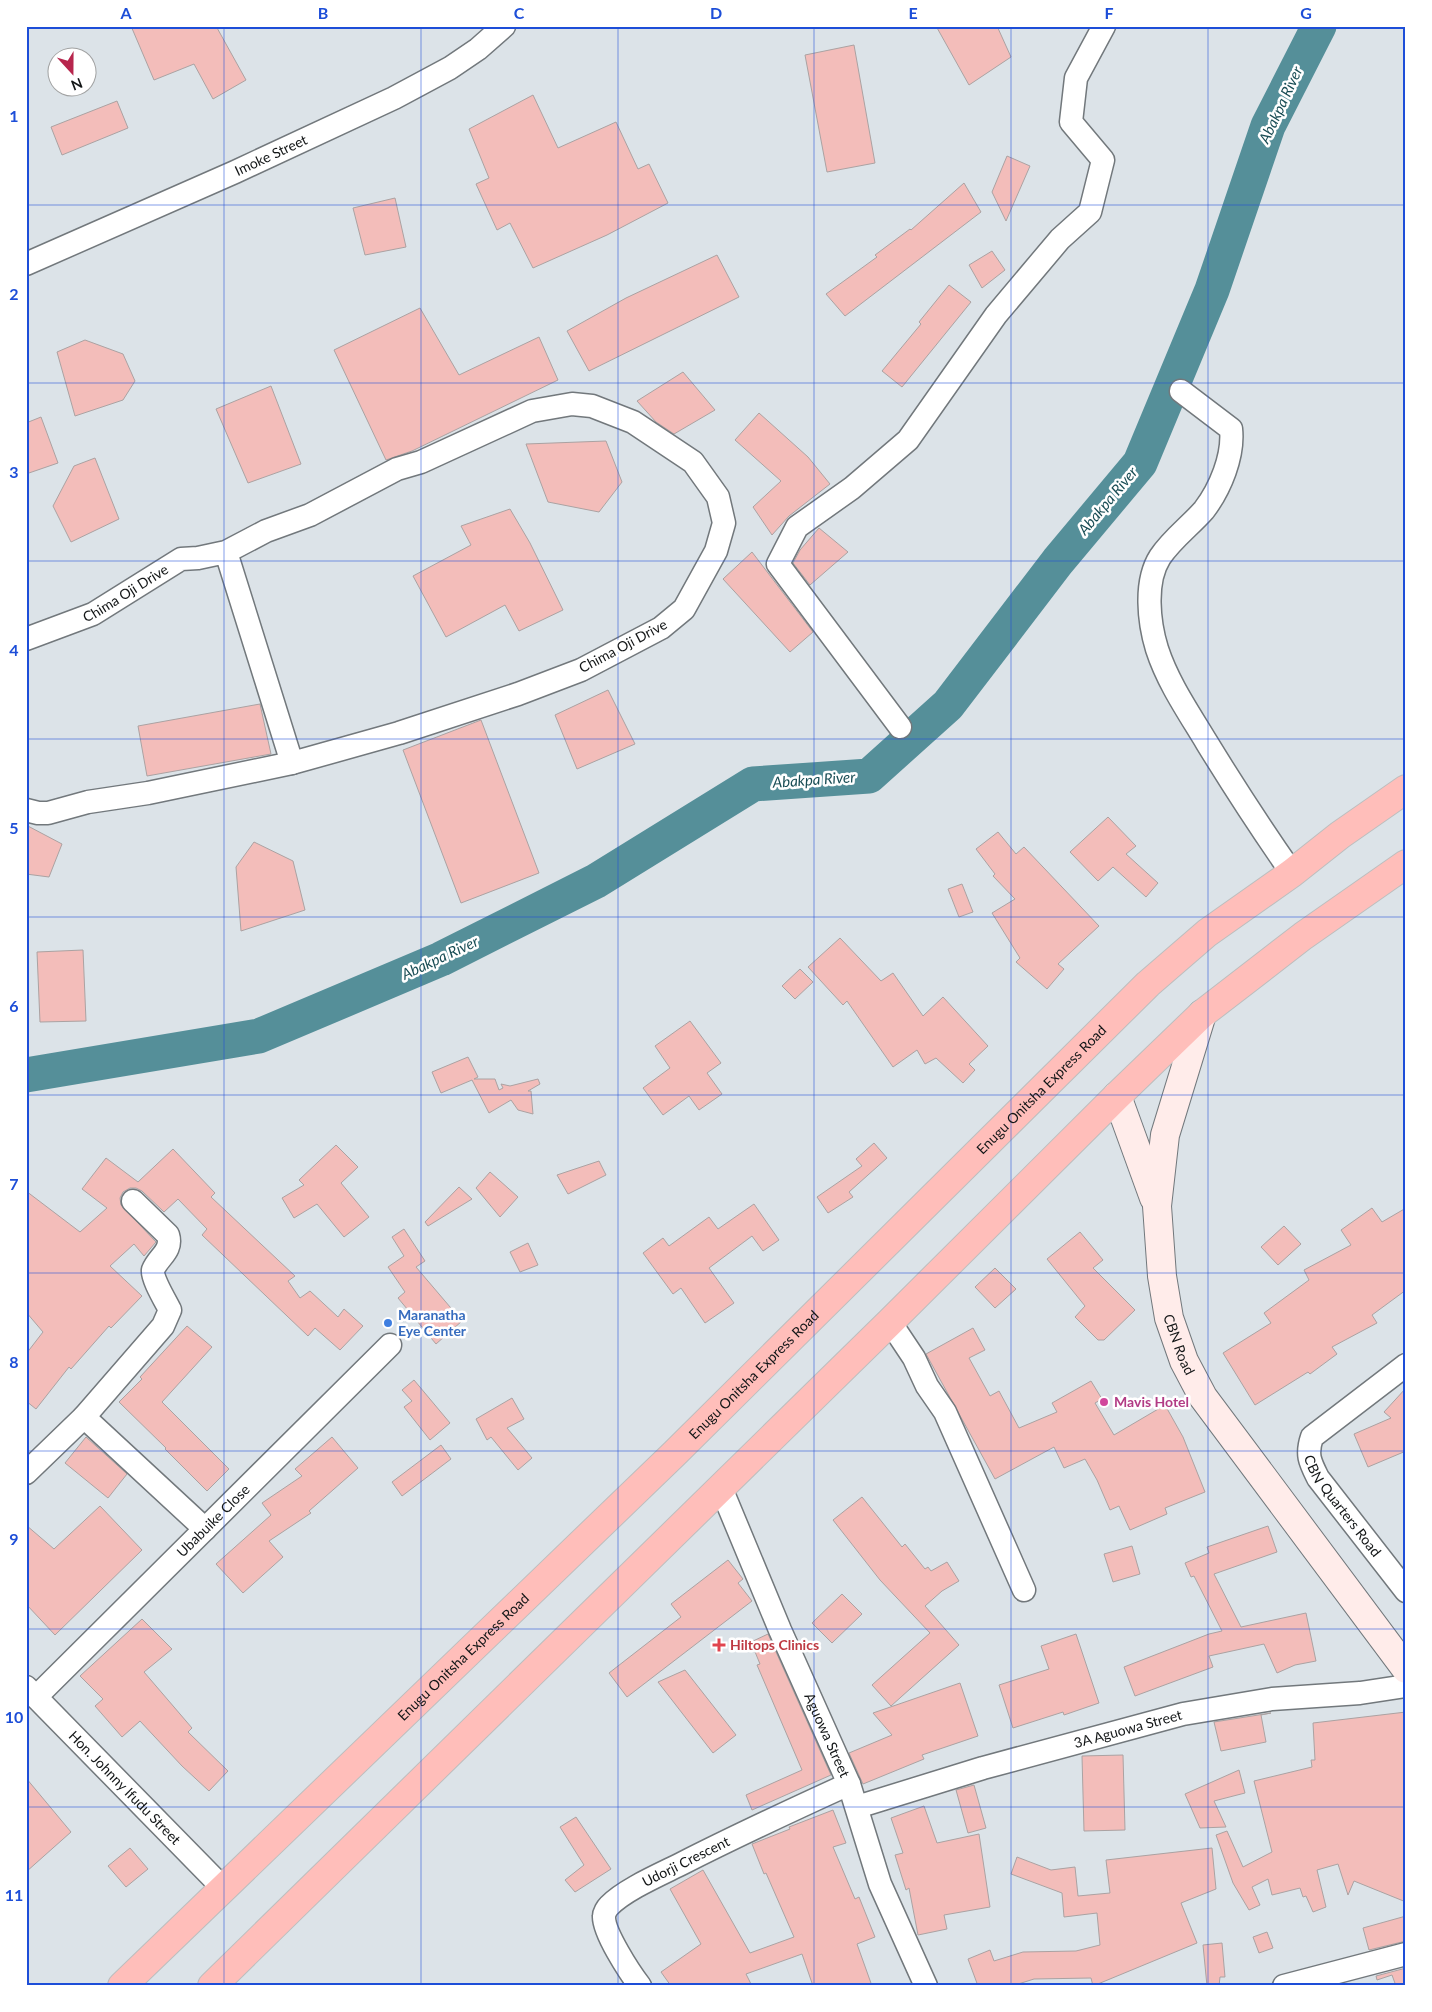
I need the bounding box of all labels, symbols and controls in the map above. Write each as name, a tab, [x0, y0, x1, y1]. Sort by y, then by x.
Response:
text: A	[119, 3, 132, 22]
text: B	[318, 3, 328, 22]
text: C	[514, 3, 525, 22]
text: D	[710, 3, 722, 22]
text: E	[908, 3, 918, 22]
text: F	[1104, 3, 1114, 22]
text: G	[1300, 3, 1312, 22]
north arrow	[48, 48, 98, 98]
water label: Abakpa River	[1254, 63, 1306, 147]
text: N	[69, 75, 85, 94]
text: 1	[9, 106, 19, 125]
street label: Imoke Street	[232, 131, 310, 179]
text: 2	[9, 284, 19, 303]
text: 3	[9, 462, 19, 481]
water label: Abakpa River	[1073, 462, 1141, 539]
street label: Chima Oji Drive	[80, 560, 171, 625]
street label: Chima Oji Drive	[576, 615, 670, 676]
text: 4	[9, 640, 19, 659]
water label: Abakpa River	[771, 767, 857, 791]
text: 5	[9, 818, 19, 837]
water label: Abakpa River	[397, 931, 482, 983]
text: 6	[9, 996, 19, 1015]
street label: Enugu Onitsha Express Road	[973, 1021, 1109, 1157]
text: 7	[9, 1174, 19, 1193]
place label: Maranatha Eye Center	[398, 1306, 467, 1339]
street label: Enugu Onitsha Express Road	[685, 1307, 822, 1442]
street label: CBN Road	[1160, 1312, 1199, 1378]
marker: Maranatha Eye Center	[382, 1317, 394, 1329]
text: 8	[9, 1352, 19, 1371]
place label: Mavis Hotel	[1114, 1393, 1189, 1410]
marker: Mavis Hotel	[1098, 1396, 1110, 1408]
street label: CBN Quarters Road	[1301, 1453, 1385, 1560]
street label: Ubabuike Close	[173, 1481, 253, 1560]
text: 9	[9, 1529, 19, 1548]
street label: Enugu Onitsha Express Road	[394, 1590, 532, 1724]
place label: Hiltops Clinics	[730, 1636, 819, 1653]
marker: Hiltops Clinics	[712, 1638, 726, 1652]
street label: Aguowa Street	[801, 1690, 854, 1780]
street label: 3A Aguowa Street	[1072, 1706, 1184, 1751]
text: 10	[5, 1707, 23, 1726]
street label: Hon. Johnny Ifudu Street	[66, 1727, 185, 1848]
street label: Udorji Crescent	[639, 1832, 732, 1890]
text: 11	[5, 1885, 23, 1904]

